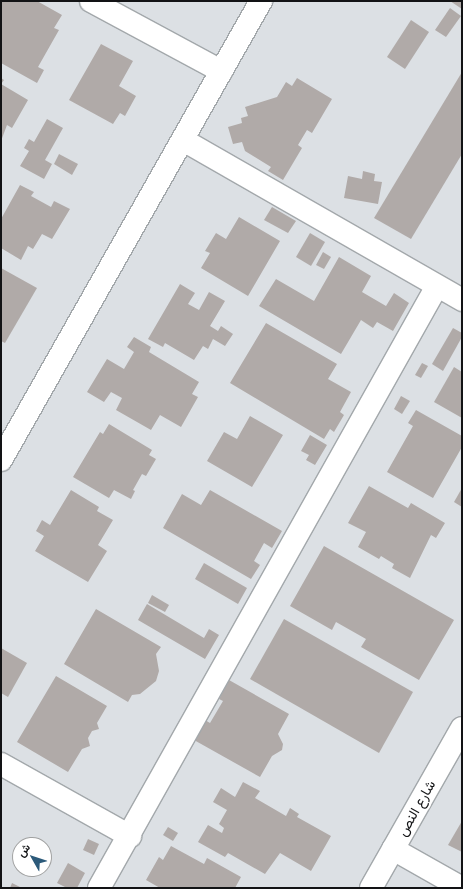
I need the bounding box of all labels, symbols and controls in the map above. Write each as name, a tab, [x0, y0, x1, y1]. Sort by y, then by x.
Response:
street label: شارع النص	[393, 777, 439, 839]
north arrow	[12, 837, 52, 877]
text: ش	[14, 841, 33, 860]

